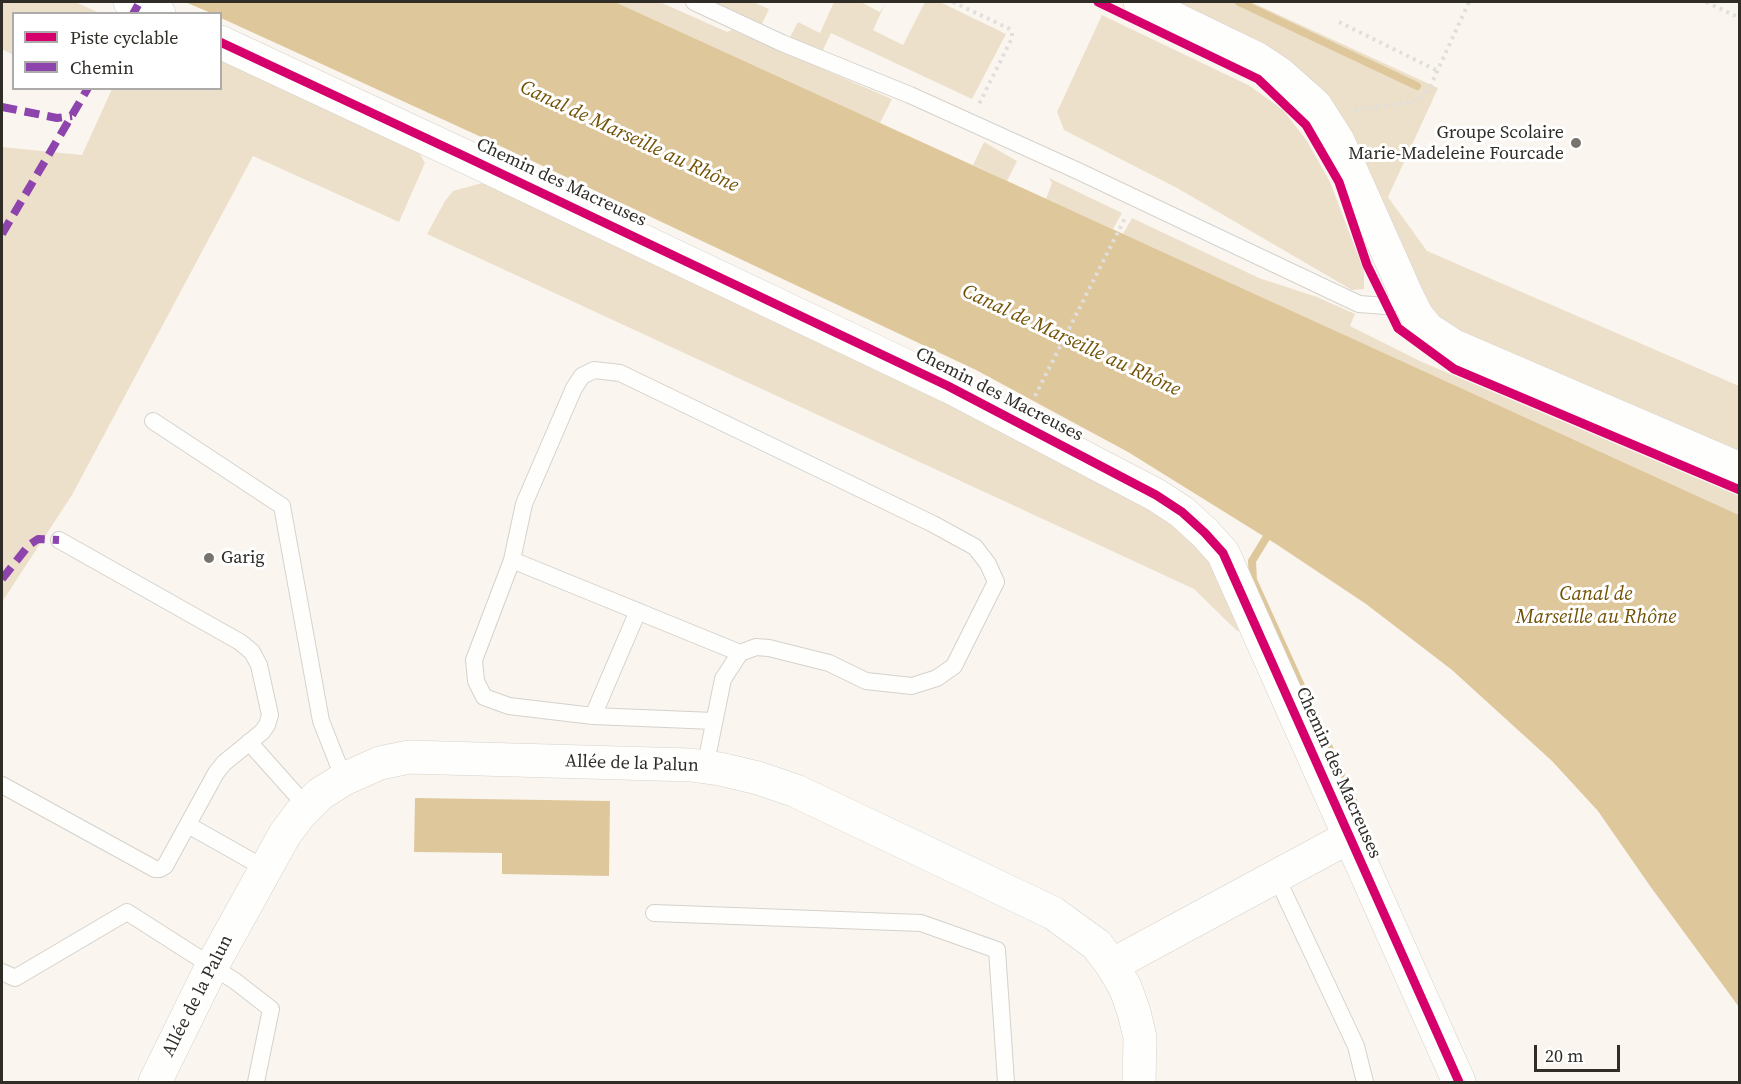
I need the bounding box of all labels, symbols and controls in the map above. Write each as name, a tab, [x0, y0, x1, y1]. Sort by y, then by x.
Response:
legend	[12, 12, 222, 90]
text: Piste cyclable	[70, 25, 179, 50]
text: Chemin	[70, 55, 134, 80]
water label: Canal de Marseille au Rhône	[516, 76, 742, 198]
place label: Groupe Scolaire Marie-Madeleine Fourcade	[1348, 122, 1564, 164]
street label: Chemin des Macreuses	[473, 134, 649, 232]
marker: Groupe Scolaire Marie-Madeleine Fourcade	[1569, 136, 1583, 150]
water label: Canal de Marseille au Rhône	[958, 280, 1184, 402]
street label: Chemin des Macreuses	[912, 343, 1086, 447]
place label: Garig	[221, 547, 265, 569]
marker: Garig	[202, 551, 216, 565]
water label: Canal de Marseille au Rhône	[1516, 583, 1676, 630]
street label: Chemin des Macreuses	[1290, 684, 1386, 862]
street label: Allée de la Palun	[565, 751, 699, 777]
street label: Allée de la Palun	[158, 932, 238, 1060]
scale bar	[1537, 1033, 1622, 1071]
text: 20 m	[1545, 1043, 1583, 1068]

